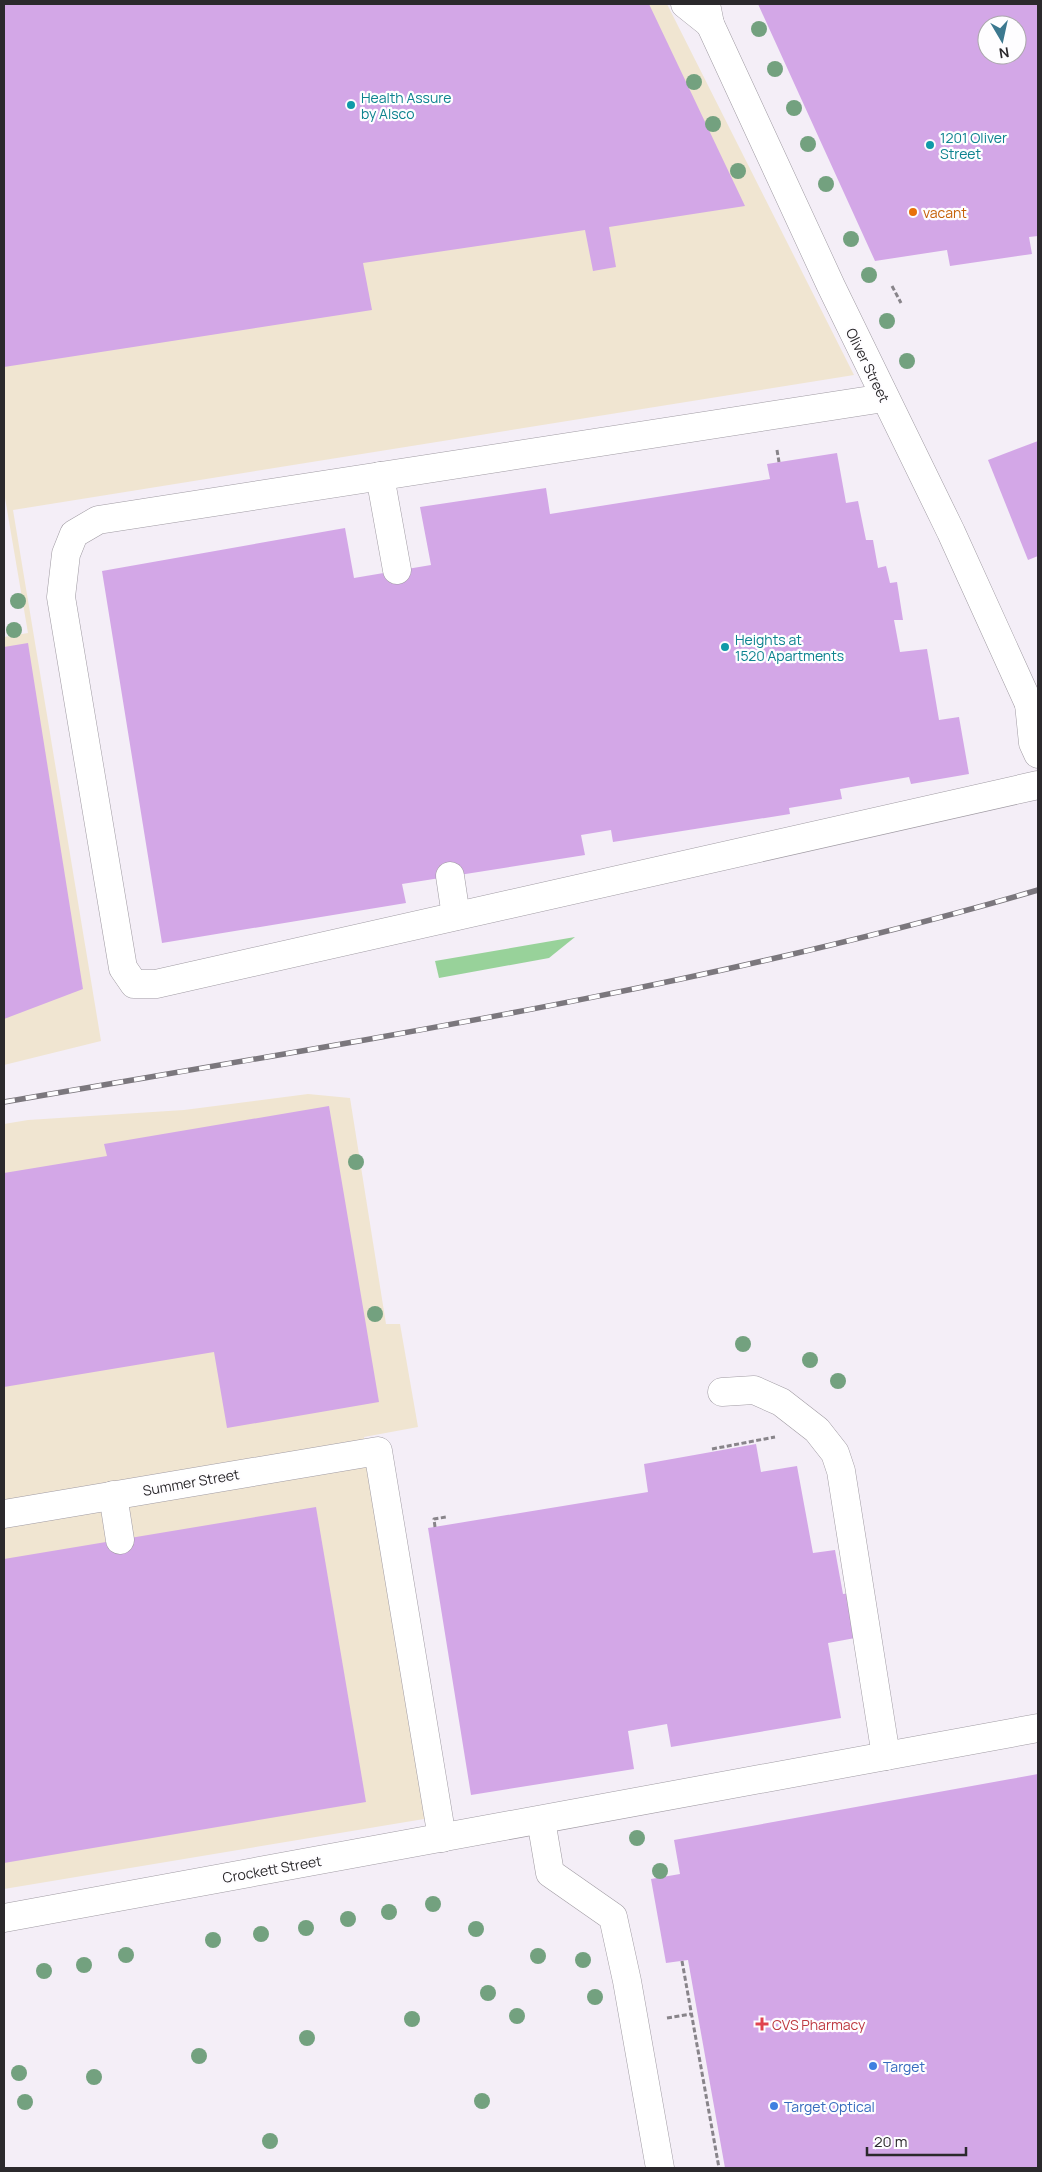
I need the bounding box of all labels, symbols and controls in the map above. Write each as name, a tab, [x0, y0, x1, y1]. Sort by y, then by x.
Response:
north arrow	[977, 15, 1027, 65]
text: N	[998, 43, 1011, 64]
place label: Health Assure by Alsco	[361, 88, 451, 123]
marker: Health Assure by Alsco	[345, 99, 357, 111]
place label: 1201 Oliver Street	[940, 128, 1007, 163]
marker: 1201 Oliver Street	[924, 139, 936, 151]
place label: vacant	[923, 203, 967, 222]
marker: vacant	[907, 206, 919, 218]
street label: Oliver Street	[842, 325, 894, 406]
place label: Heights at 1520 Apartments	[735, 630, 844, 665]
marker: Heights at 1520 Apartments	[719, 641, 731, 653]
street label: Summer Street	[141, 1464, 241, 1500]
street label: Crockett Street	[221, 1851, 323, 1887]
place label: CVS Pharmacy	[772, 2015, 866, 2034]
marker: CVS Pharmacy	[756, 2018, 768, 2030]
place label: Target	[883, 2057, 925, 2076]
marker: Target	[867, 2060, 879, 2072]
place label: Target Optical	[784, 2097, 875, 2116]
marker: Target Optical	[768, 2100, 780, 2112]
scale bar	[867, 2124, 966, 2156]
text: 20 m	[874, 2131, 907, 2152]

